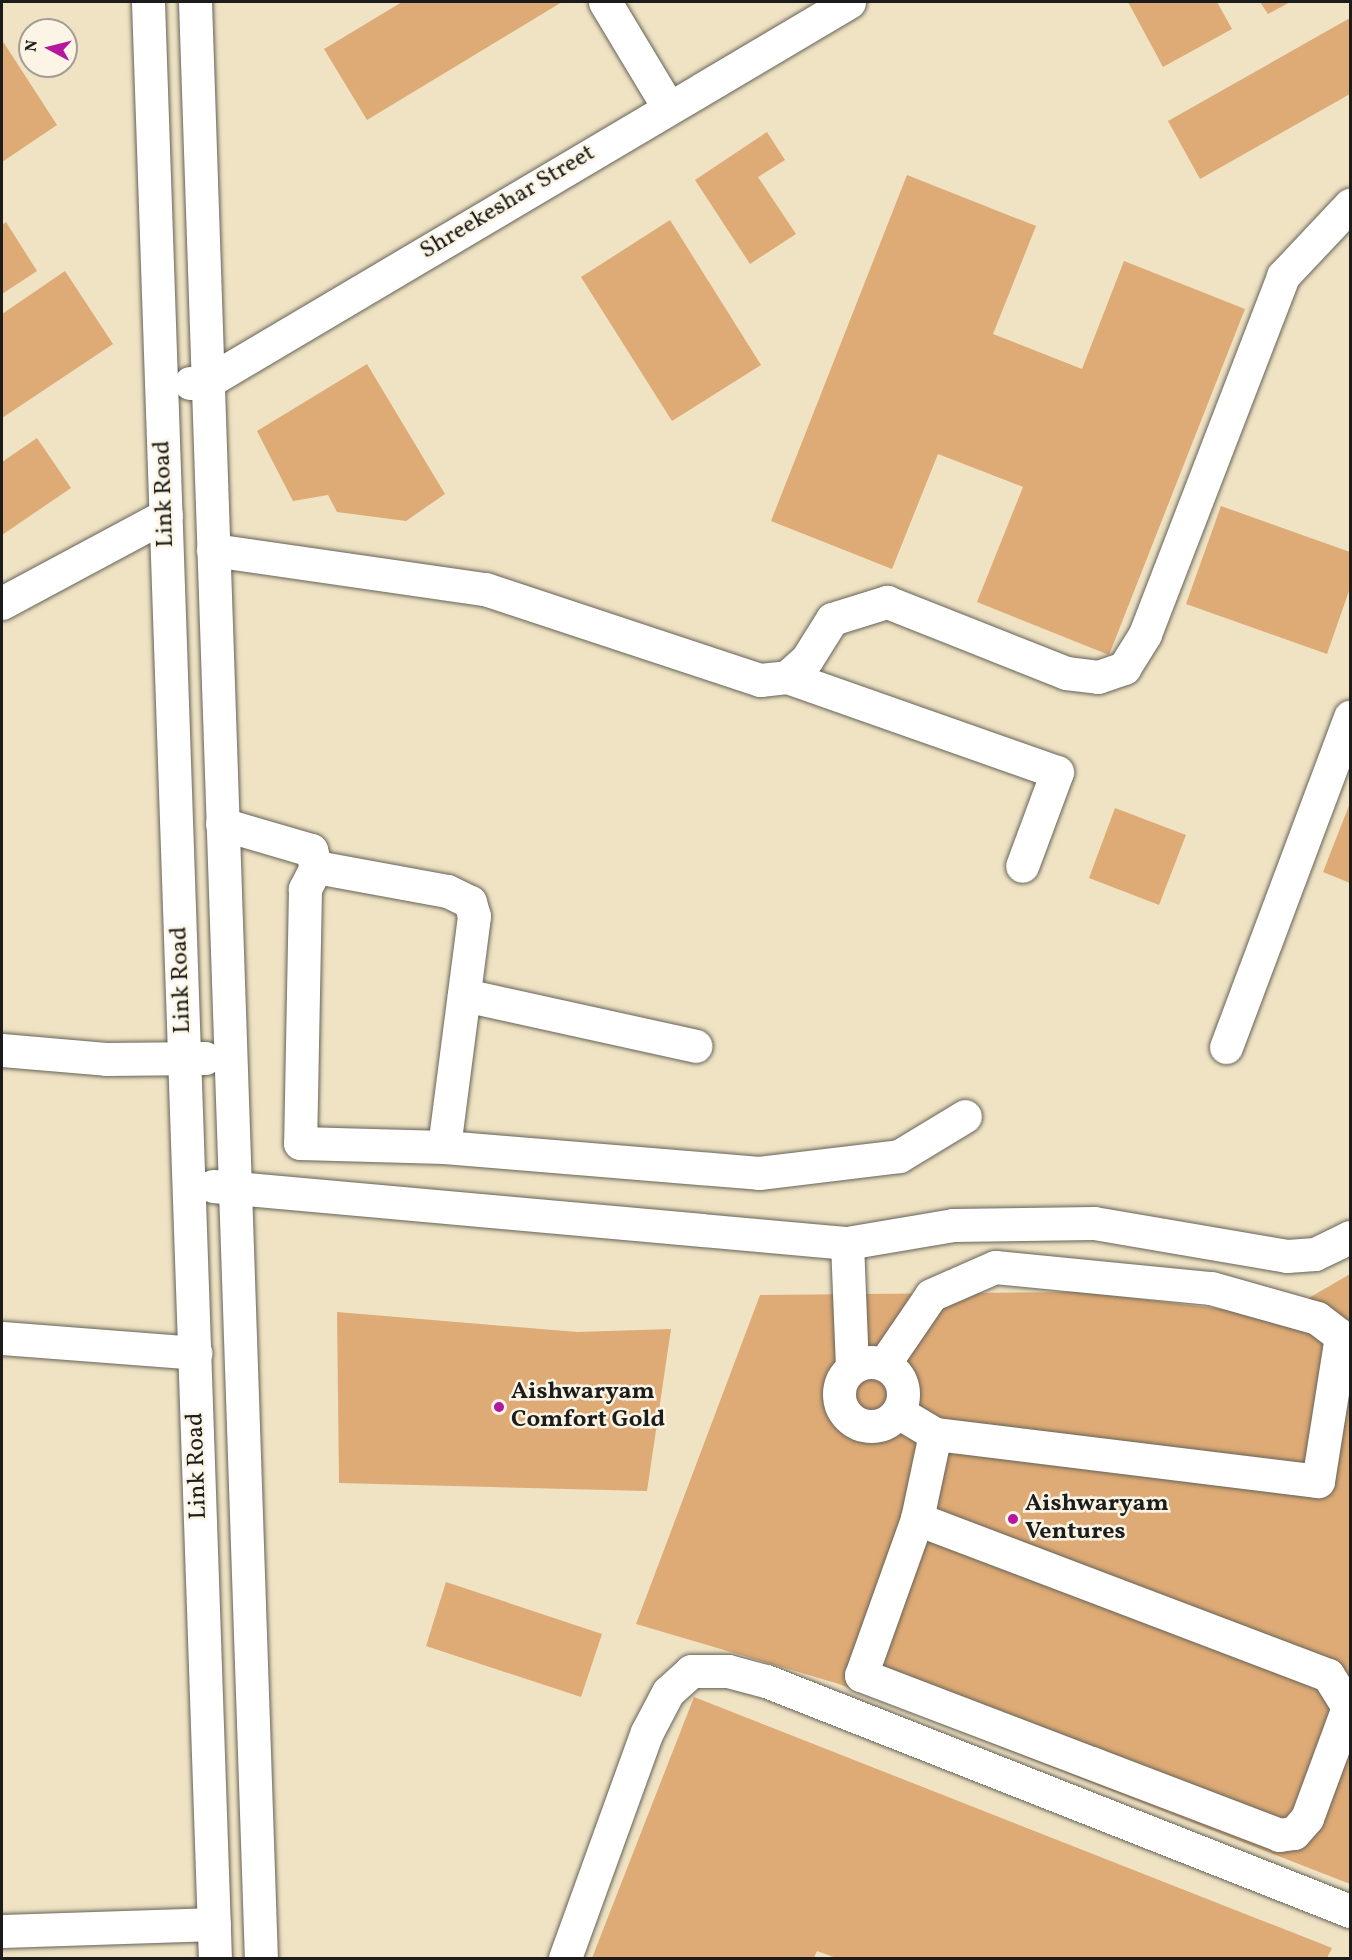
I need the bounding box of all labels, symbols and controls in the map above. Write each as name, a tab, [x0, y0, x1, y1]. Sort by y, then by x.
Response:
north arrow	[18, 18, 78, 78]
text: N	[20, 39, 44, 53]
street label: Shreekeshar Street	[415, 139, 601, 267]
street label: Link Road	[149, 440, 181, 548]
street label: Link Road	[166, 926, 198, 1034]
place label: Aishwaryam Comfort Gold	[511, 1379, 665, 1435]
marker: Aishwaryam Comfort Gold	[492, 1400, 506, 1414]
street label: Link Road	[182, 1412, 214, 1520]
place label: Aishwaryam Ventures	[1025, 1491, 1169, 1547]
marker: Aishwaryam Ventures	[1006, 1512, 1020, 1526]

